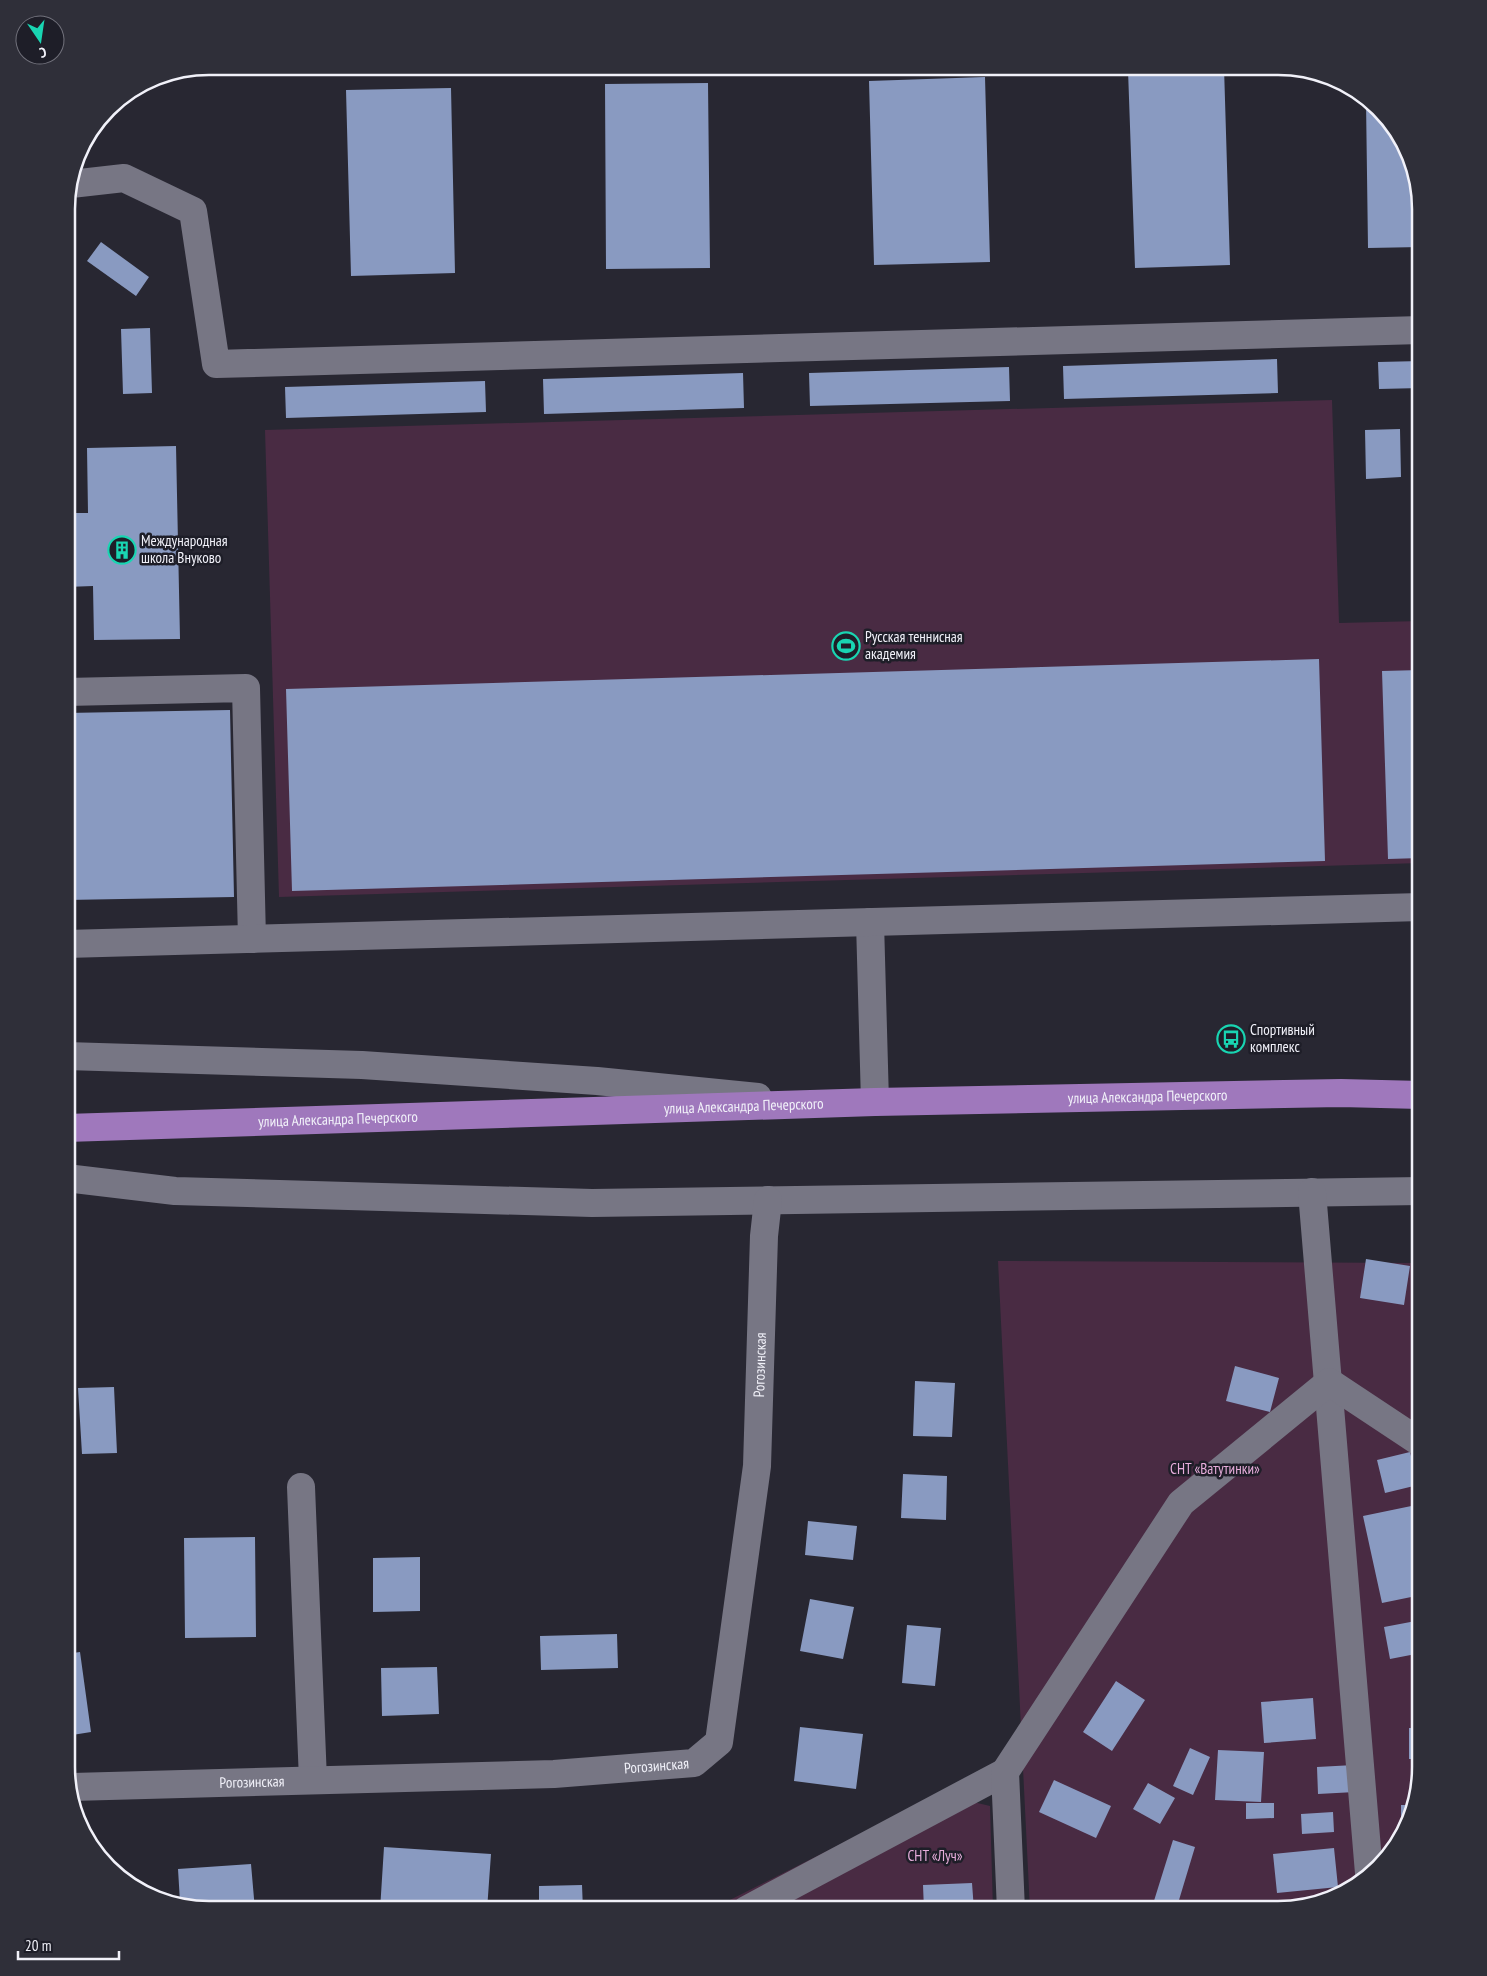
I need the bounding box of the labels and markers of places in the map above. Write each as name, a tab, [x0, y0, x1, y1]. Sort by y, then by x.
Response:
place label: Международная школа Внуково	[141, 531, 228, 567]
building icon: Международная школа Внуково	[107, 535, 137, 565]
place label: Русская теннисная академия	[865, 627, 963, 663]
sports icon: Русская теннисная академия	[831, 631, 861, 661]
place label: Спортивный комплекс	[1250, 1020, 1315, 1056]
bus stop icon: Спортивный комплекс	[1216, 1024, 1246, 1054]

